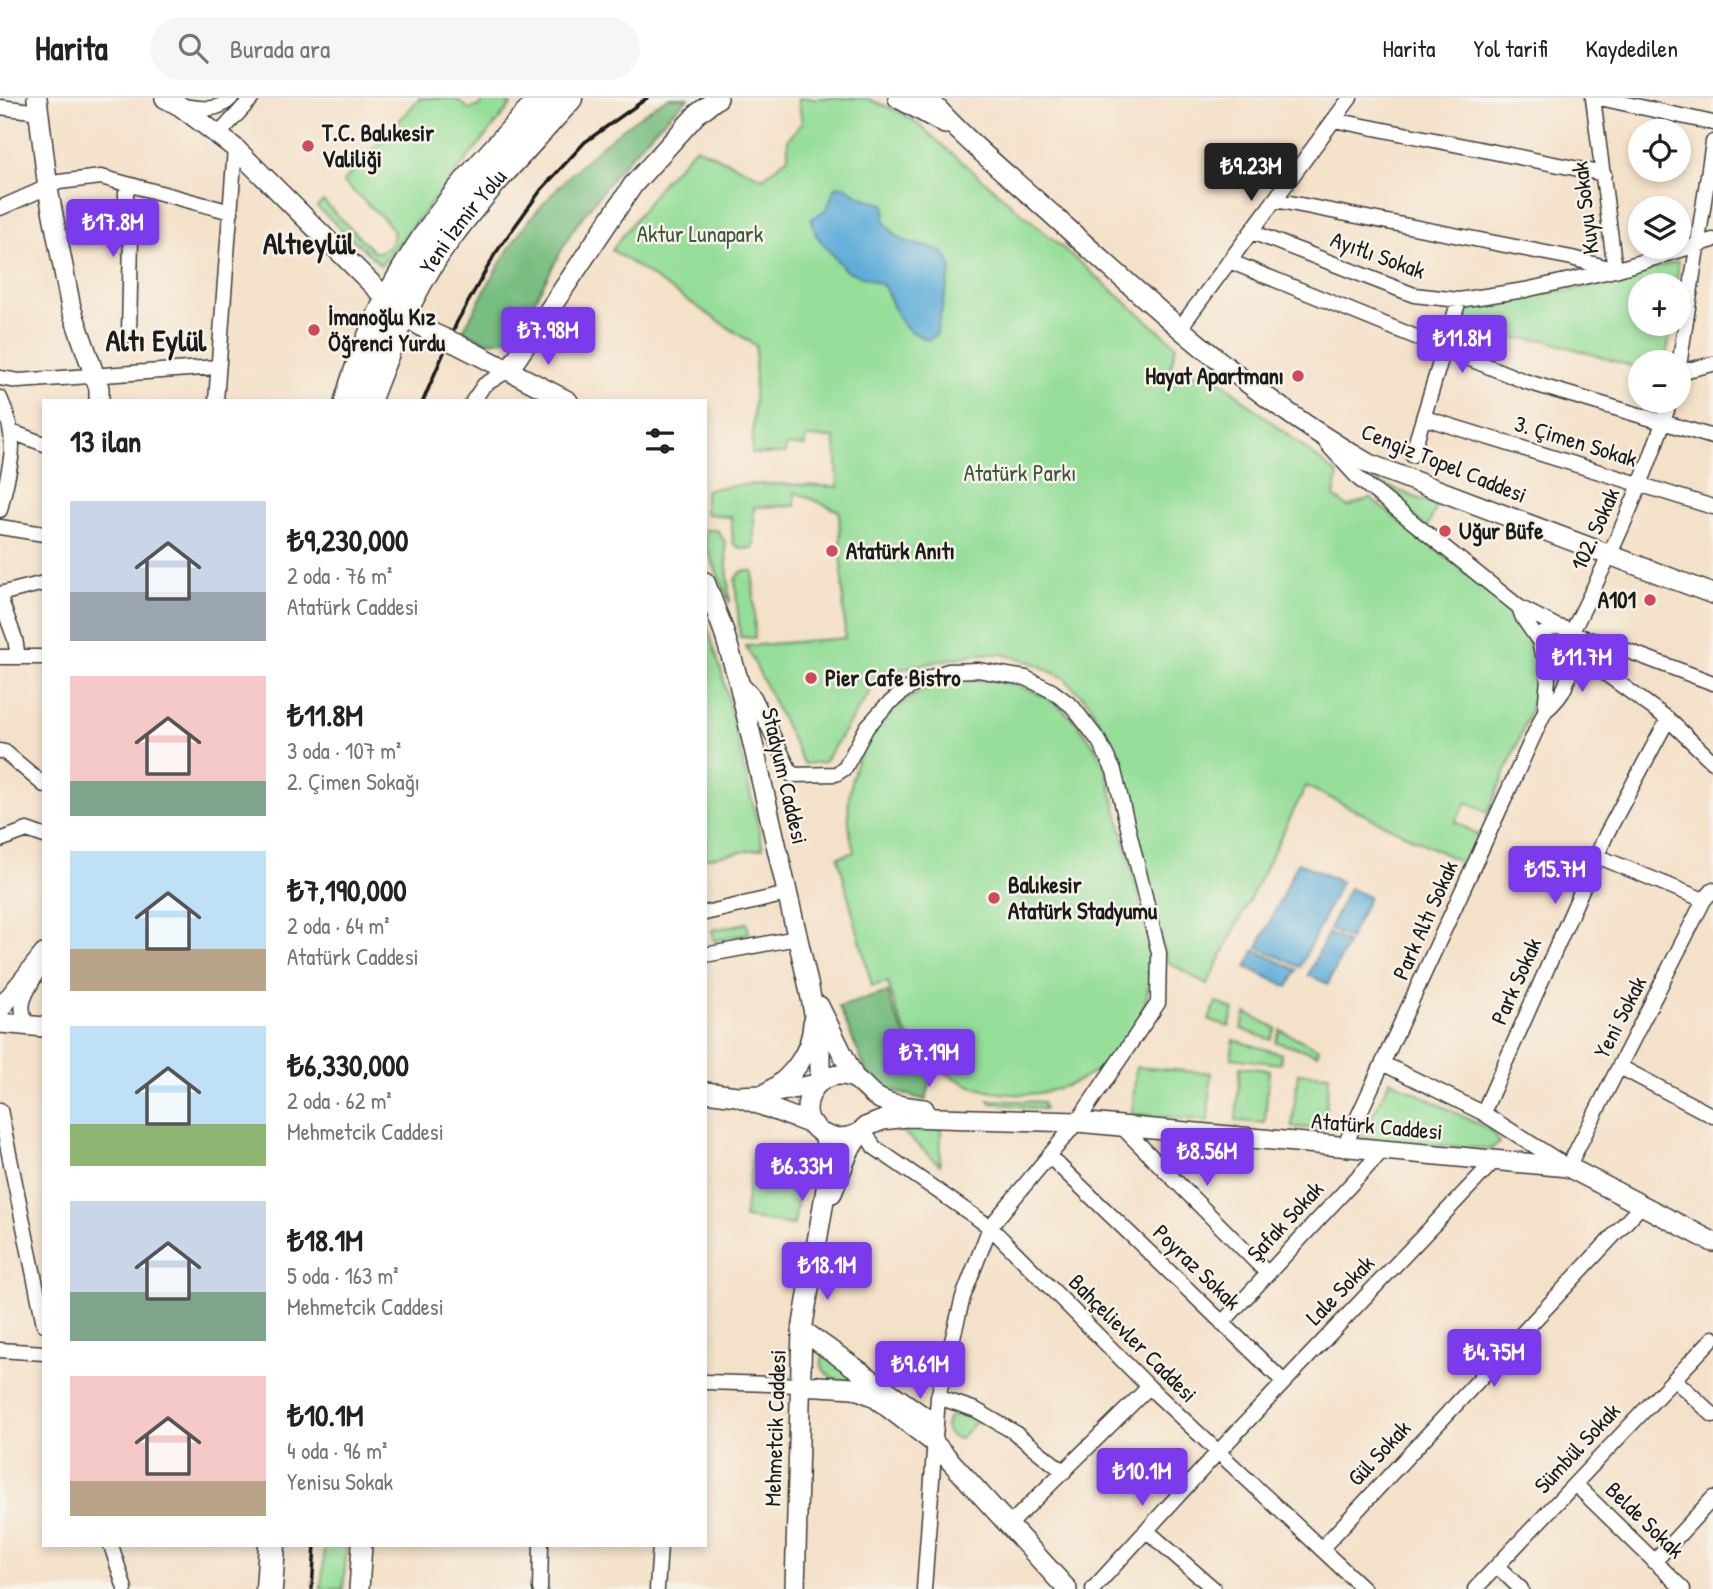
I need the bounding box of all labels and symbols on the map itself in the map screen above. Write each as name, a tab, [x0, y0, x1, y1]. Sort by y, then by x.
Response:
place label: T.C. Balıkesir Valiliği	[321, 117, 434, 175]
marker: T.C. Balıkesir Valiliği	[300, 138, 316, 154]
pin: ₺9.23M	[1194, 144, 1308, 203]
street label: Kuyu Sokak	[1563, 159, 1606, 256]
street label: Yeni İzmir Yolu	[412, 162, 513, 279]
pin: ₺17.8M	[56, 200, 170, 259]
park label: Aktur Lunapark	[637, 218, 764, 249]
district label: Altıeylül	[263, 223, 356, 264]
street label: Ayıtlı Sokak	[1327, 223, 1430, 286]
place label: İmanoğlu Kız Öğrenci Yurdu	[328, 301, 446, 359]
pin: ₺7.98M	[491, 308, 605, 367]
pin: ₺11.8M	[1405, 316, 1519, 375]
district label: Altı Eylül	[106, 320, 207, 361]
marker: İmanoğlu Kız Öğrenci Yurdu	[306, 322, 322, 338]
place label: Hayat Apartmanı	[1145, 360, 1284, 392]
marker: Hayat Apartmanı	[1290, 368, 1306, 384]
street label: 3. Çimen Sokak	[1511, 407, 1642, 474]
street label: Cengiz Topel Caddesi	[1357, 415, 1532, 510]
park label: Atatürk Parkı	[964, 457, 1076, 488]
street label: 102. Sokak	[1563, 482, 1627, 575]
place label: Uğur Büfe	[1459, 515, 1544, 547]
marker: Uğur Büfe	[1437, 523, 1453, 539]
place label: Atatürk Anıtı	[846, 535, 955, 566]
marker: Atatürk Anıtı	[824, 543, 840, 559]
place label: A101	[1598, 584, 1636, 615]
marker: A101	[1642, 592, 1658, 608]
pin: ₺11.7M	[1525, 634, 1639, 694]
place label: Pier Cafe Bistro	[825, 662, 961, 693]
marker: Pier Cafe Bistro	[803, 670, 819, 686]
street label: Stadyum Caddesi	[755, 705, 816, 847]
pin: ₺15.7M	[1498, 846, 1612, 906]
street label: Park Altı Sokak	[1384, 855, 1465, 984]
place label: Balıkesir Atatürk Stadyumu	[1008, 869, 1158, 927]
marker: Balıkesir Atatürk Stadyumu	[986, 890, 1002, 906]
street label: Park Sokak	[1483, 932, 1549, 1029]
street label: Yeni Sokak	[1586, 970, 1654, 1063]
pin: ₺7.19M	[872, 1030, 986, 1089]
street label: Atatürk Caddesi	[1310, 1104, 1444, 1147]
pin: ₺8.56M	[1150, 1128, 1264, 1188]
pin: ₺6.33M	[745, 1144, 859, 1203]
street label: Şafak Sokak	[1239, 1173, 1330, 1268]
street label: Poyraz Sokak	[1147, 1217, 1248, 1317]
pin: ₺18.1M	[770, 1242, 884, 1302]
street label: Lale Sokak	[1299, 1248, 1381, 1331]
street label: Bahçelievler Caddesi	[1062, 1267, 1204, 1409]
pin: ₺4.75M	[1437, 1330, 1551, 1389]
pin: ₺9.61M	[863, 1342, 977, 1401]
street label: Mehmetcik Caddesi	[756, 1349, 793, 1507]
street label: Sümbül Sokak	[1527, 1395, 1627, 1500]
street label: Gül Sokak	[1340, 1413, 1417, 1492]
pin: ₺10.1M	[1085, 1448, 1199, 1508]
street label: Belde Sokak	[1599, 1474, 1692, 1565]

